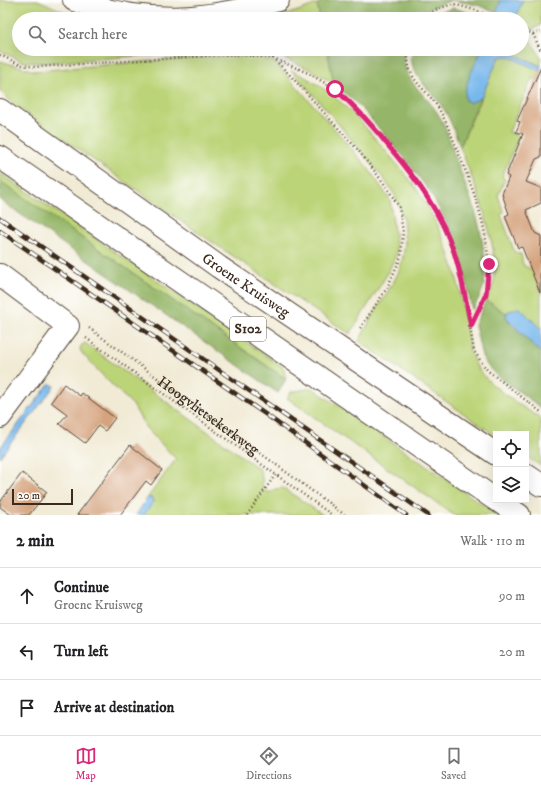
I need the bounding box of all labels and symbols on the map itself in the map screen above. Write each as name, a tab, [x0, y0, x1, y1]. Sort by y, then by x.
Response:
route start	[326, 80, 344, 98]
street label: Groene Kruisweg	[198, 248, 294, 322]
route end	[480, 255, 498, 273]
road number: S102	[230, 317, 266, 341]
street label: Hoogvlietsekerkweg	[154, 372, 264, 459]
scale bar	[12, 487, 73, 506]

